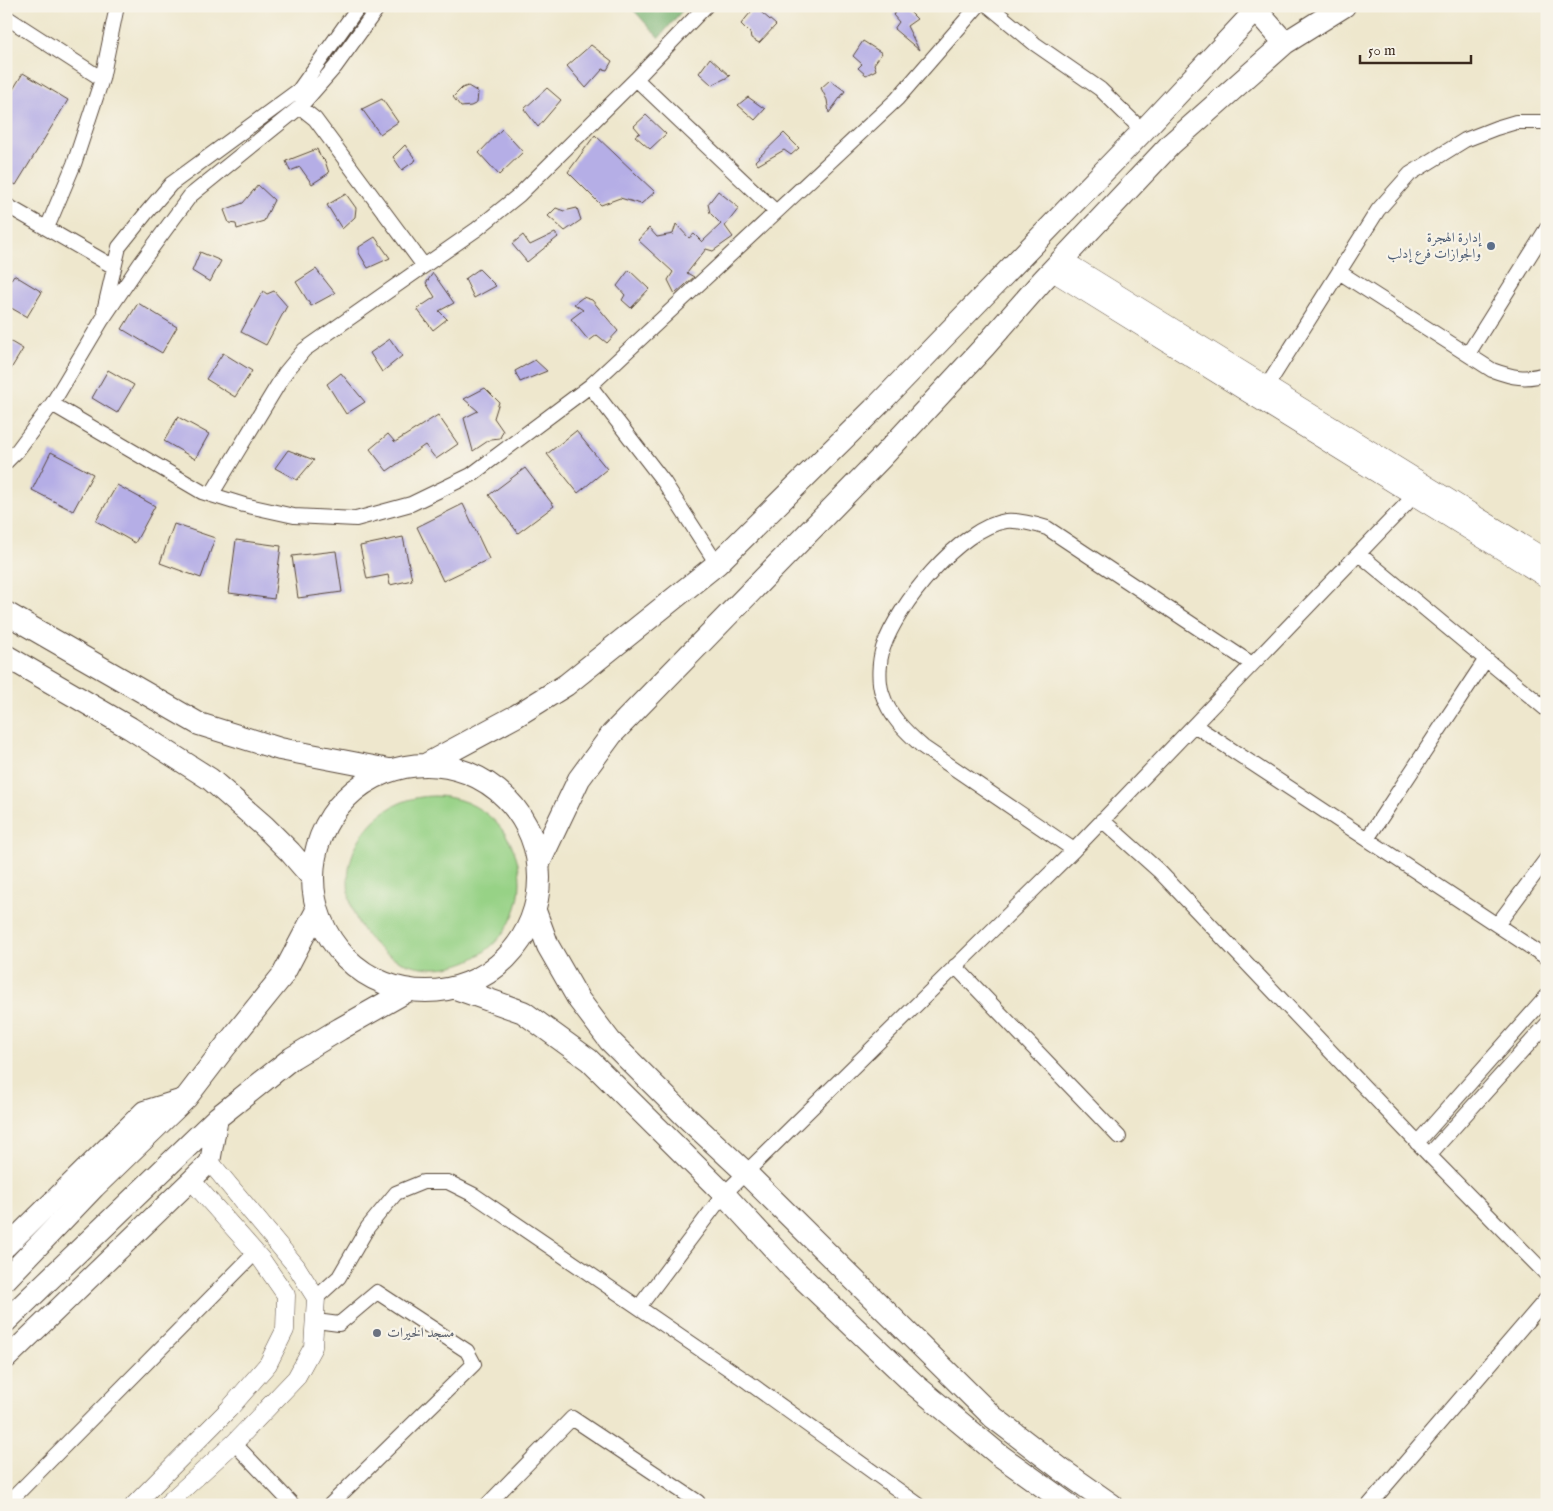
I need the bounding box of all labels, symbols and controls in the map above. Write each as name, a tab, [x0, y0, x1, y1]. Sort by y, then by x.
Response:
scale bar	[1360, 32, 1472, 64]
text: 50 m	[1368, 41, 1396, 60]
place label: إدارة الهجرة والجوازات فرع إدلب	[1387, 229, 1482, 265]
marker: إدارة الهجرة والجوازات فرع إدلب	[1485, 240, 1497, 252]
place label: مسجد الخيرات	[387, 1324, 454, 1342]
marker: مسجد الخيرات	[371, 1327, 383, 1339]

